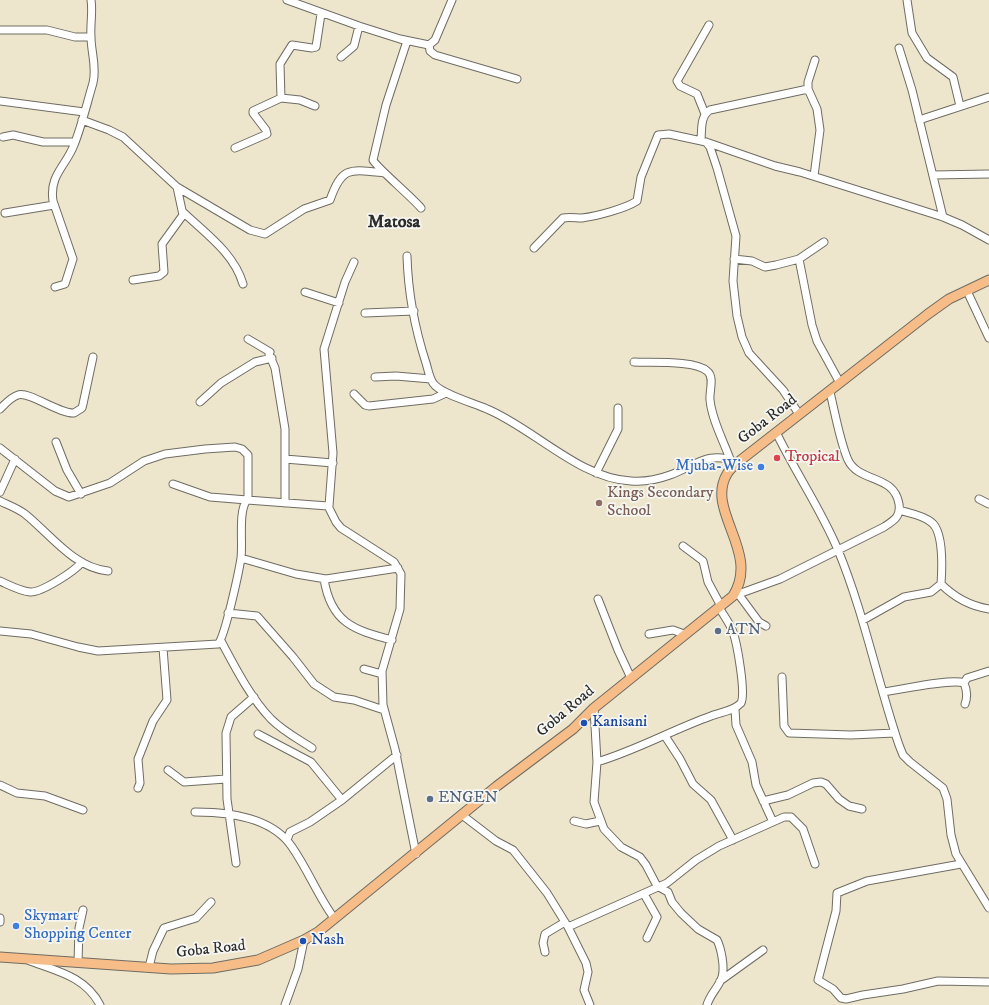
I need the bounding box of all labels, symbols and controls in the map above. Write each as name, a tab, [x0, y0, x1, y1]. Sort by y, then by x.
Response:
district label: Matosa	[368, 212, 420, 234]
street label: Goba Road	[735, 391, 801, 449]
place label: Tropical	[785, 448, 840, 468]
marker: Tropical	[772, 453, 782, 463]
place label: Mjuba-Wise	[675, 457, 753, 477]
marker: Mjuba-Wise	[756, 462, 766, 472]
place label: Kings Secondary School	[607, 484, 714, 522]
marker: Kings Secondary School	[594, 498, 604, 508]
place label: ATN	[726, 621, 761, 641]
marker: ATN	[713, 626, 723, 636]
street label: Goba Road	[533, 682, 599, 742]
place label: Kanisani	[592, 713, 647, 733]
marker: Kanisani	[579, 718, 589, 728]
place label: ENGEN	[438, 789, 498, 809]
marker: ENGEN	[425, 794, 435, 804]
place label: Skymart Shopping Center	[24, 907, 132, 945]
marker: Skymart Shopping Center	[11, 921, 21, 931]
place label: Nash	[311, 931, 344, 951]
marker: Nash	[298, 936, 308, 946]
street label: Goba Road	[175, 937, 247, 963]

